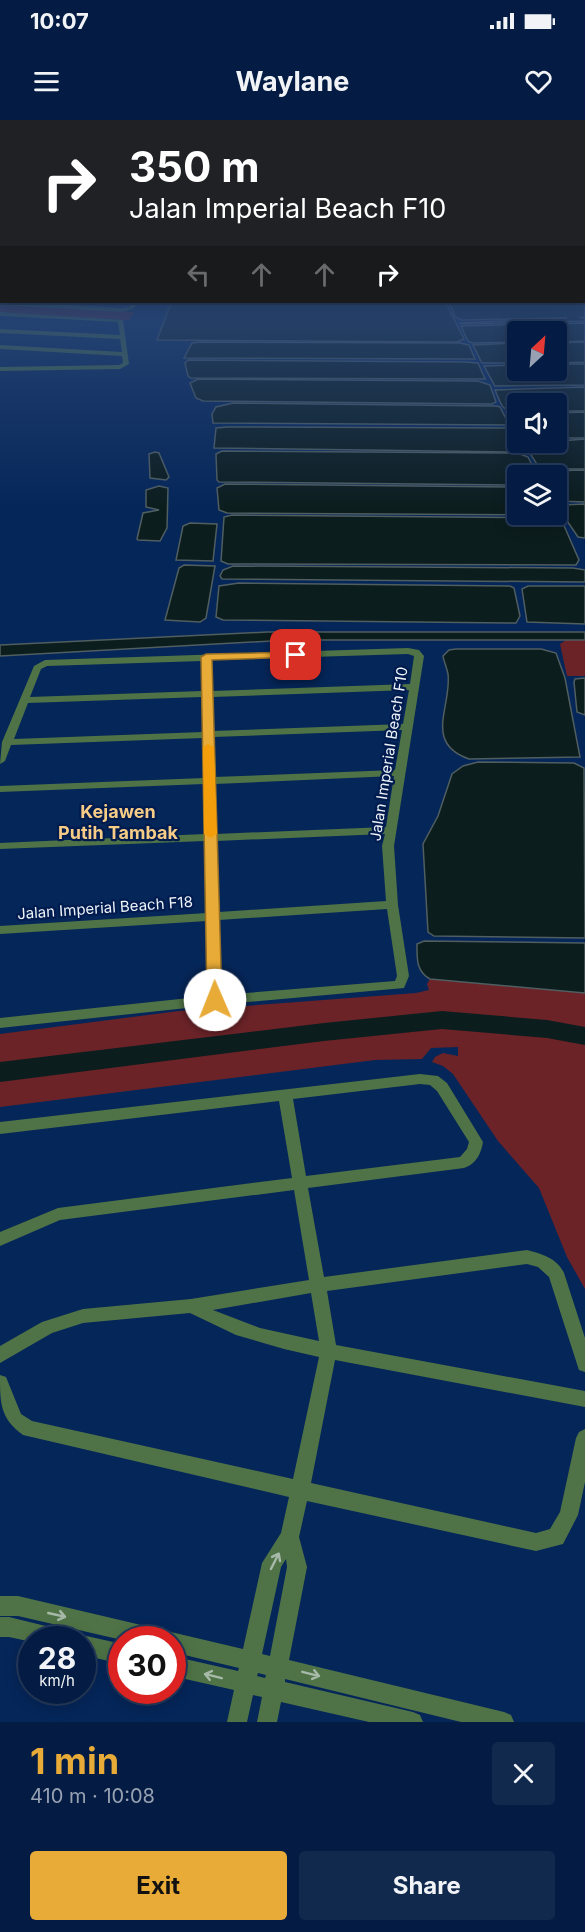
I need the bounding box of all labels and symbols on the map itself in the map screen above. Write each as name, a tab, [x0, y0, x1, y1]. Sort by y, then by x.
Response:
north arrow	[507, 321, 567, 381]
pin	[270, 629, 321, 680]
street label: Jalan Imperial Beach F10	[365, 665, 412, 842]
district label: Kejawen Putih Tambak	[58, 801, 178, 843]
street label: Jalan Imperial Beach F18	[17, 892, 193, 923]
position arrow	[183, 968, 247, 1032]
one-way arrow	[269, 1553, 281, 1570]
one-way arrow	[48, 1610, 67, 1622]
speed limit sign: 30	[108, 1626, 186, 1704]
one-way arrow	[203, 1669, 222, 1681]
one-way arrow	[301, 1669, 320, 1681]

